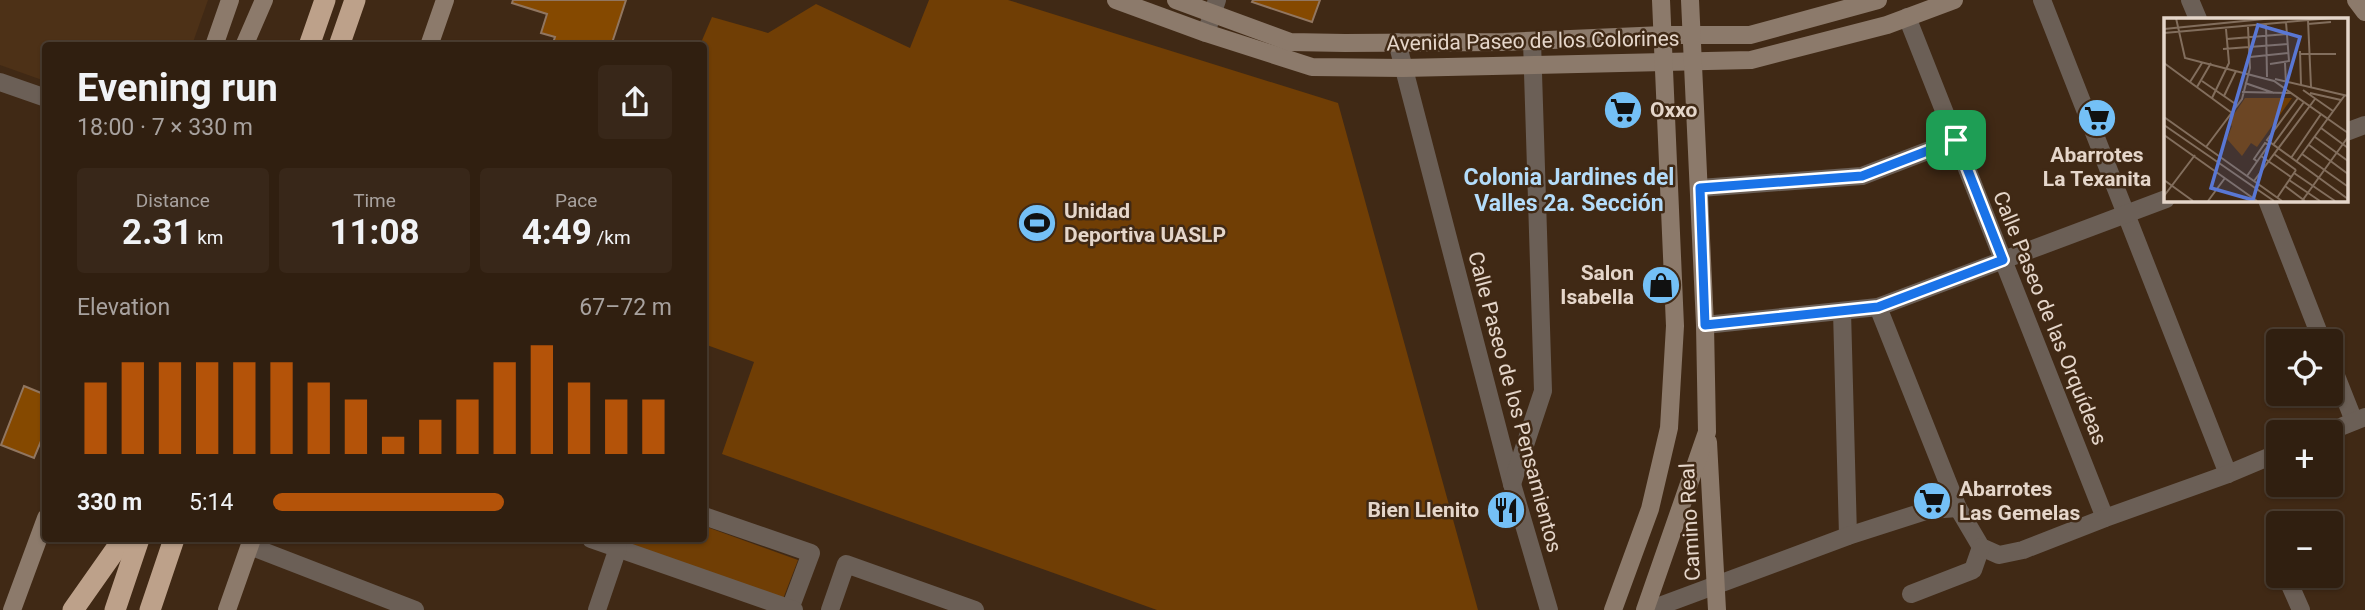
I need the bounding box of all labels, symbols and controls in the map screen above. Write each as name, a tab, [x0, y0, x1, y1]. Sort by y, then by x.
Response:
inset map	[2164, 18, 2348, 201]
street label: Avenida Paseo de los Colorines	[1386, 26, 1680, 56]
button: share	[598, 65, 672, 139]
text: Evening run	[77, 66, 278, 110]
supermarket icon: Oxxo	[1602, 89, 1644, 131]
supermarket icon: Abarrotes La Texanita	[2076, 97, 2118, 139]
place label: Oxxo	[1650, 98, 1698, 122]
pin	[1926, 110, 1986, 170]
text: 18:00 · 7 × 330 m	[77, 114, 253, 141]
icon: arrive	[1937, 121, 1975, 159]
place label: Abarrotes La Texanita	[2043, 143, 2151, 191]
district label: Colonia Jardines del Valles 2a. Sección	[1464, 164, 1674, 217]
street label: Calle Paseo de las Orquídeas	[1988, 188, 2112, 448]
text: Distance	[136, 189, 210, 212]
text: Time	[353, 189, 396, 212]
text: Pace	[555, 189, 597, 212]
place label: Unidad Deportiva UASLP	[1064, 199, 1226, 247]
sports icon: Unidad Deportiva UASLP	[1016, 202, 1058, 244]
text: 2.31	[122, 212, 193, 253]
text: 11:08	[329, 212, 420, 253]
text: 4:49	[522, 212, 592, 253]
text: km	[193, 226, 224, 249]
text: /km	[592, 226, 631, 249]
street label: Calle Paseo de los Pensamientos	[1463, 249, 1567, 555]
place label: Salon Isabella	[1560, 261, 1634, 309]
shop icon: Salon Isabella	[1640, 264, 1682, 306]
text: Elevation	[77, 294, 170, 321]
text: 67–72 m	[579, 294, 672, 321]
map controls	[2266, 329, 2343, 588]
button: locate	[2266, 329, 2343, 406]
button: +	[2266, 420, 2343, 497]
street label: Camino Real	[1675, 462, 1705, 582]
place label: Abarrotes Las Gemelas	[1959, 477, 2081, 525]
supermarket icon: Abarrotes Las Gemelas	[1911, 480, 1953, 522]
text: 330 m	[77, 489, 142, 516]
text: 5:14	[189, 489, 233, 516]
restaurant icon: Bien Llenito	[1485, 489, 1527, 531]
place label: Bien Llenito	[1367, 498, 1479, 522]
button: −	[2266, 511, 2343, 588]

